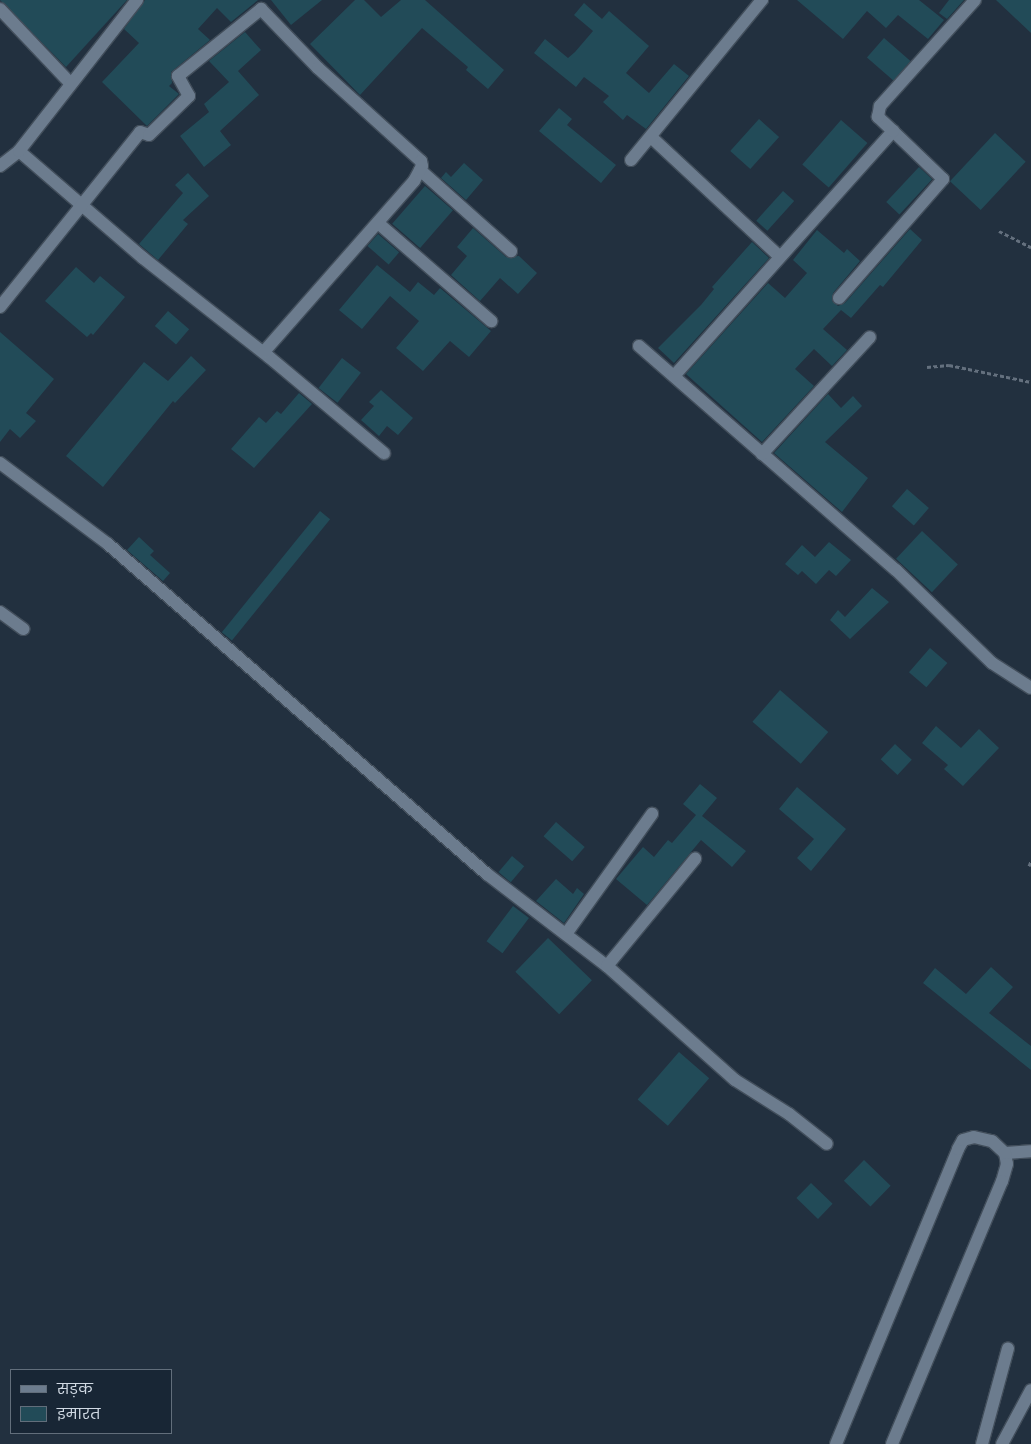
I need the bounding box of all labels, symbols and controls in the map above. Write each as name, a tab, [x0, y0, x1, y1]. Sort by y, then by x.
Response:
legend	[10, 1369, 172, 1434]
text: सड़क	[57, 1378, 93, 1399]
text: इमारत	[57, 1403, 100, 1424]

